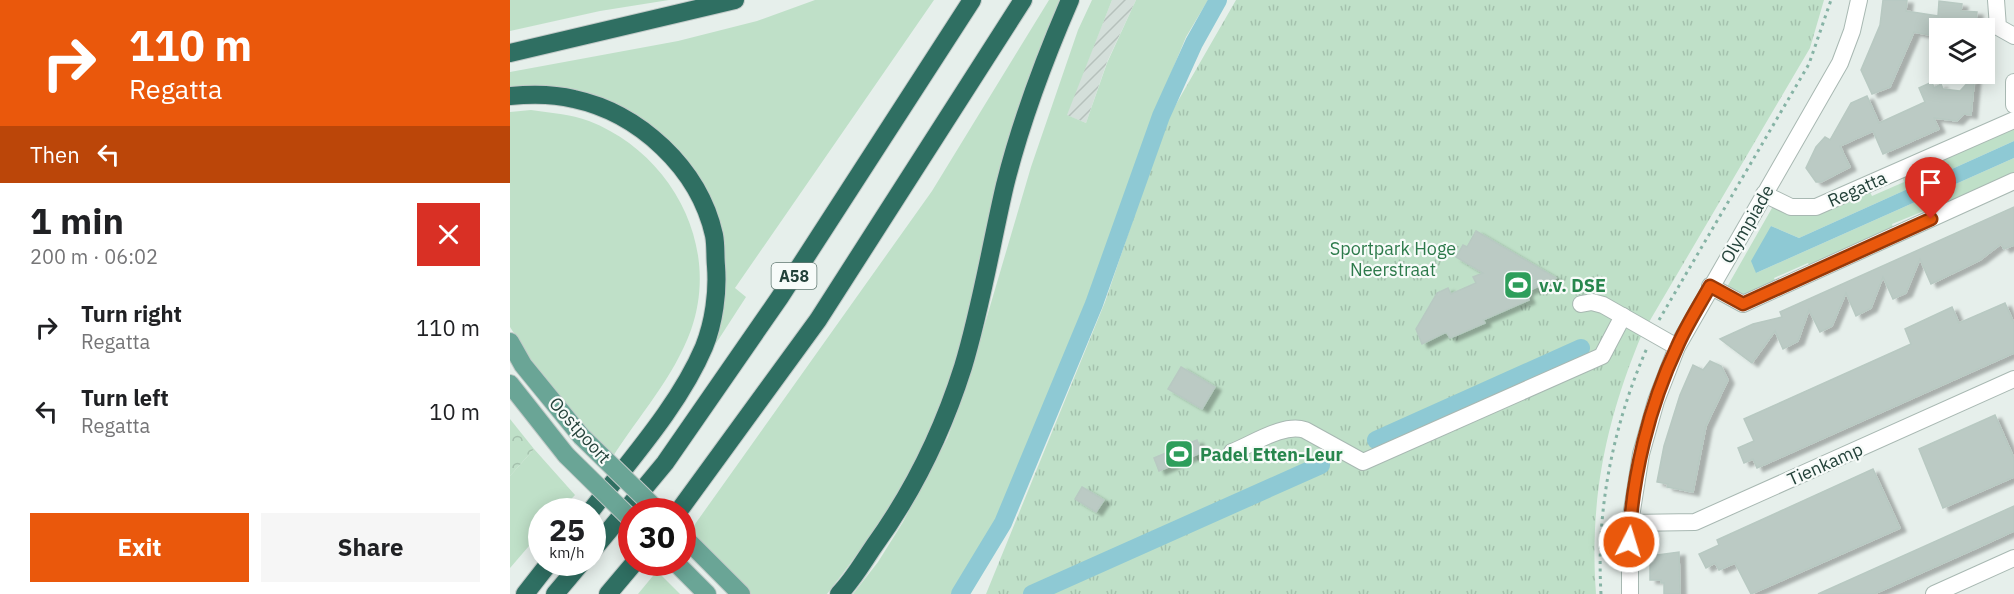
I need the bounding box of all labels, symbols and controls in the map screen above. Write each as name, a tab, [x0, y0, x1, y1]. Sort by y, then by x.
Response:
text: 110 m	[129, 18, 252, 73]
map controls	[1929, 18, 1995, 84]
button: layers	[1929, 18, 1995, 84]
icon: right	[30, 24, 108, 102]
text: Regatta	[129, 71, 222, 106]
icon: left	[92, 138, 125, 171]
text: Then	[30, 140, 80, 169]
pin	[1905, 157, 1956, 219]
street label: Regatta	[1824, 166, 1890, 212]
icon: arrive	[1914, 166, 1947, 199]
street label: Olympiade	[1715, 180, 1779, 267]
text: 1 min	[30, 197, 124, 244]
button: close	[417, 203, 480, 266]
park label: Sportpark Hoge Neerstraat	[1330, 237, 1456, 281]
text: 200 m · 06:02	[30, 243, 158, 270]
road number: A58	[772, 263, 816, 289]
sports icon: v.v. DSE	[1502, 269, 1534, 301]
place label: v.v. DSE	[1539, 274, 1606, 297]
text: Turn right	[81, 299, 182, 328]
icon: right	[30, 311, 63, 344]
text: 110 m	[416, 313, 480, 342]
text: Regatta	[81, 328, 150, 355]
text: Turn left	[81, 383, 169, 412]
street label: Oostpoort	[544, 392, 616, 468]
icon: left	[30, 395, 63, 428]
text: 10 m	[429, 397, 480, 426]
text: Regatta	[81, 412, 150, 439]
street label: Tienkamp	[1784, 437, 1866, 491]
sports icon: Padel Etten-Leur	[1163, 438, 1195, 470]
place label: Padel Etten-Leur	[1200, 443, 1343, 466]
speed limit sign: 30	[618, 498, 696, 576]
text: 25	[549, 510, 585, 549]
position arrow	[1597, 510, 1661, 574]
button: Exit	[30, 513, 249, 582]
button: Share	[261, 513, 480, 582]
text: km/h	[549, 543, 585, 562]

